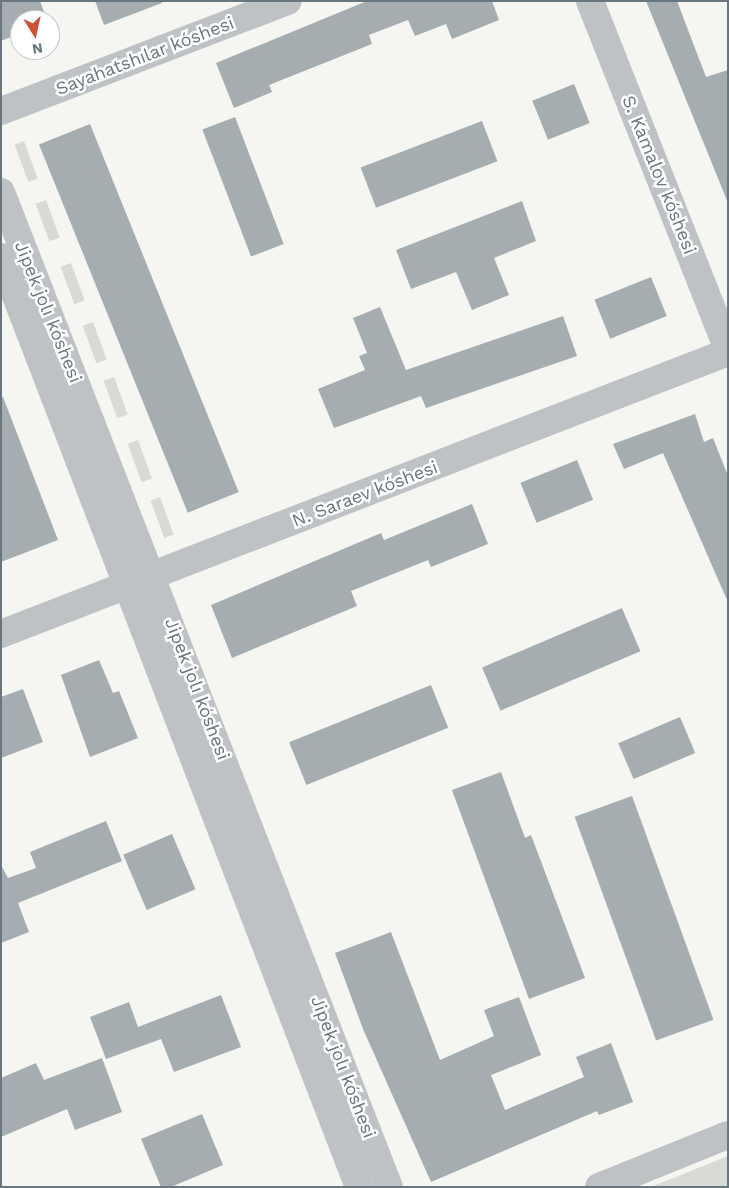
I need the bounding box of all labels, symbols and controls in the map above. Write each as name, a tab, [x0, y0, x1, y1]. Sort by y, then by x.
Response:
north arrow	[10, 10, 60, 60]
street label: Sayahatshılar kóshesi	[53, 12, 237, 100]
text: N	[31, 40, 44, 58]
street label: S. Kamalov kóshesi	[617, 92, 701, 258]
street label: Jipek jolı kóshesi	[10, 238, 86, 386]
street label: N. Saraev kóshesi	[289, 456, 441, 532]
street label: Jipek jolı kóshesi	[160, 615, 234, 763]
street label: Jipek jolı kóshesi	[306, 993, 380, 1141]

